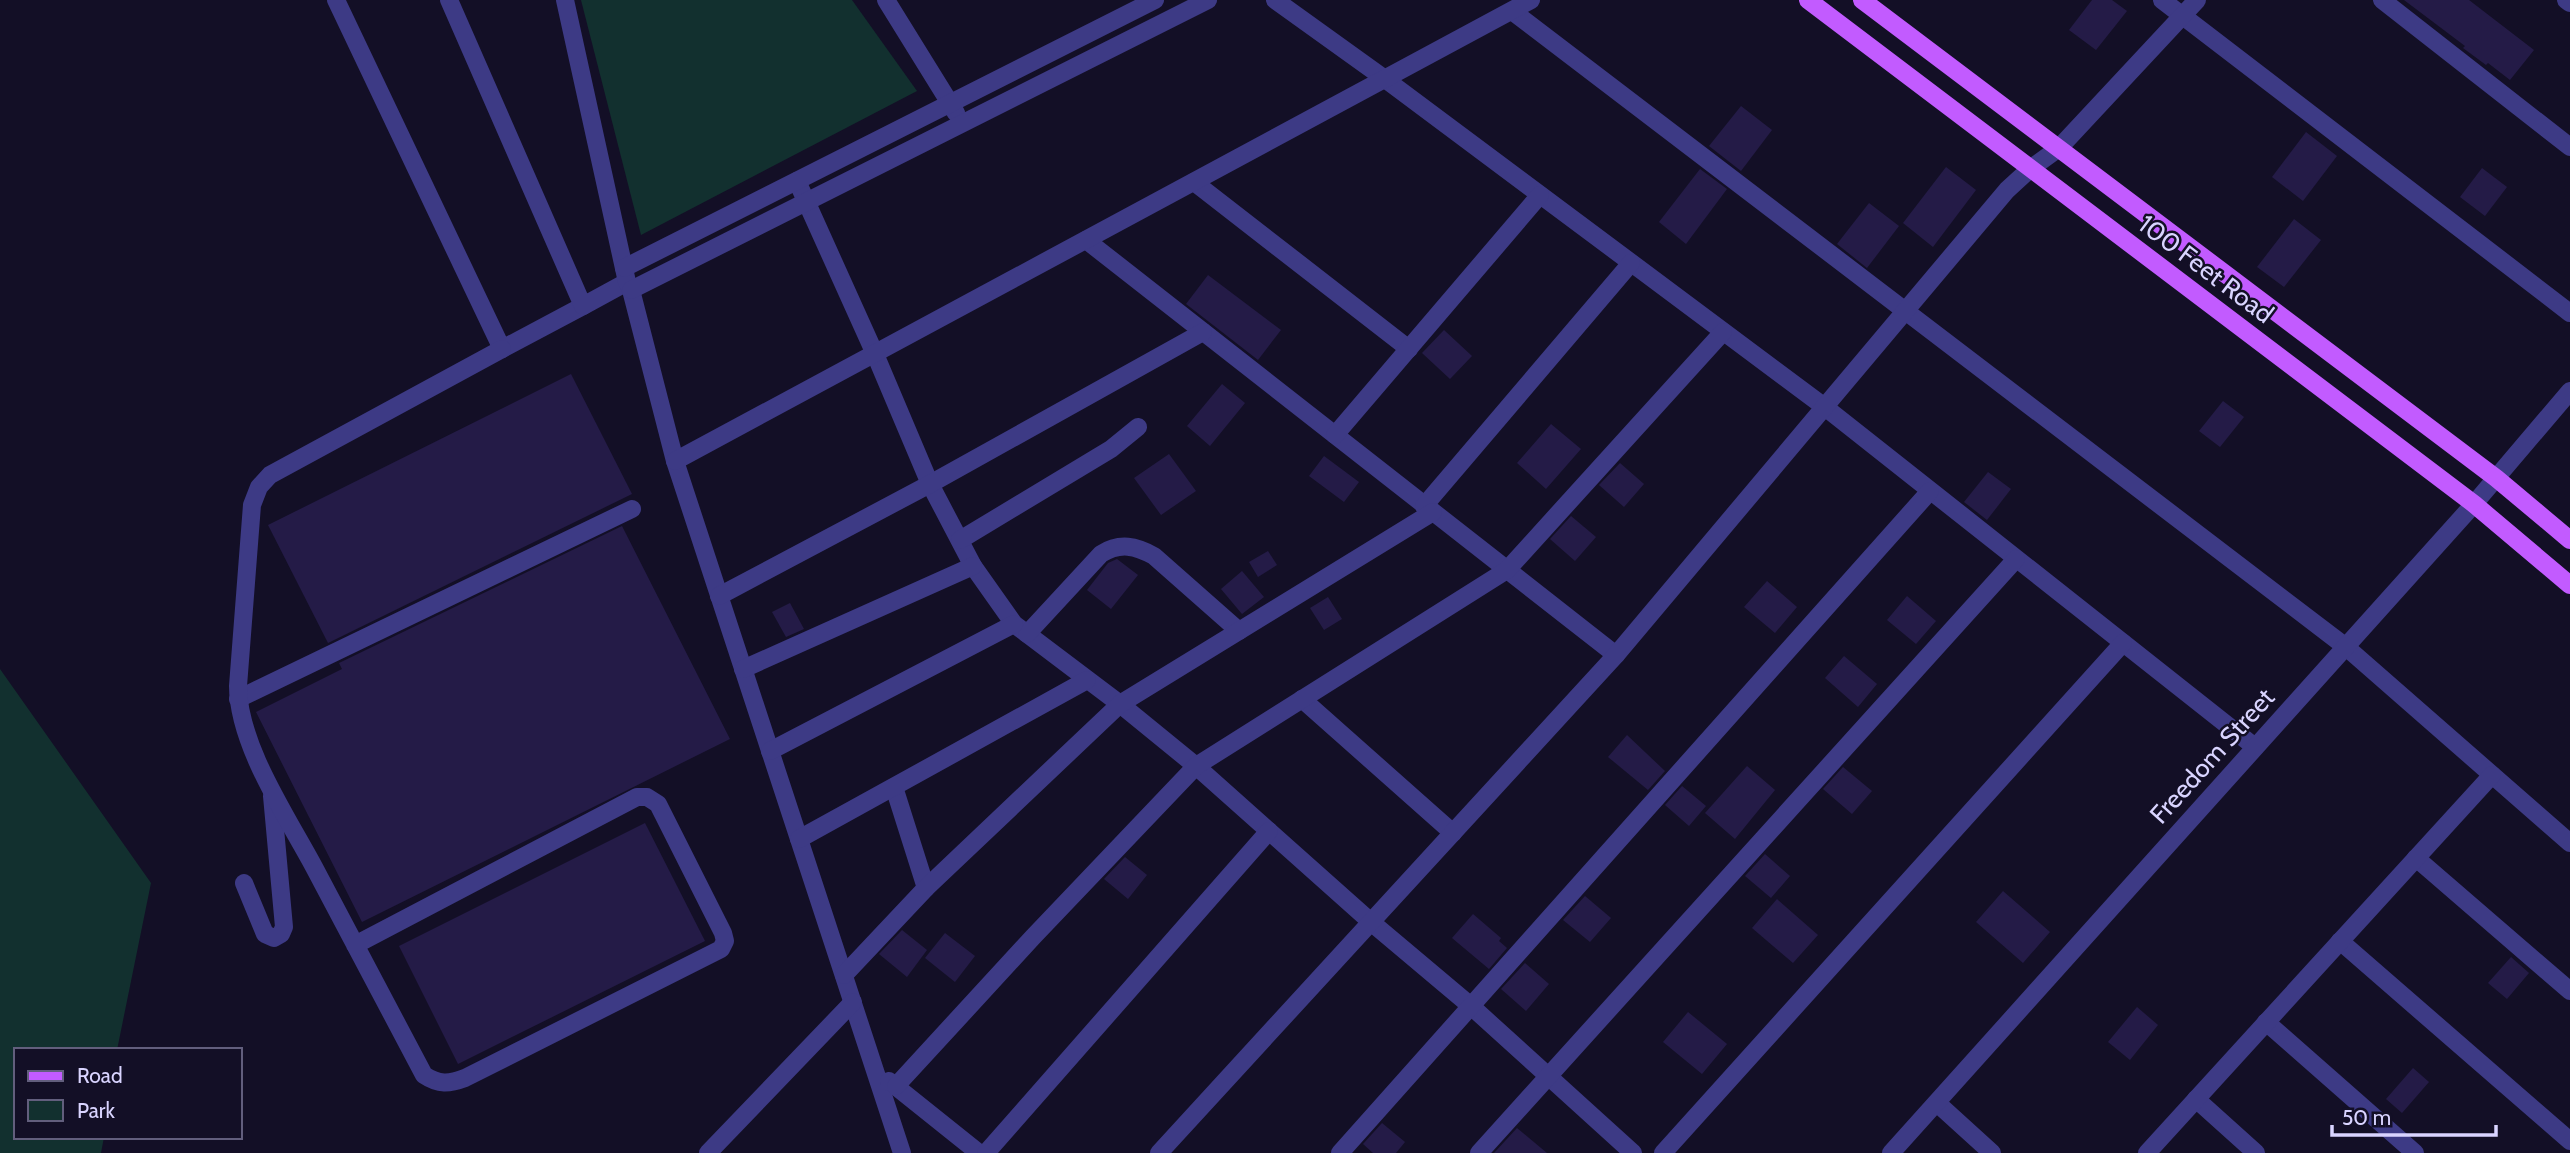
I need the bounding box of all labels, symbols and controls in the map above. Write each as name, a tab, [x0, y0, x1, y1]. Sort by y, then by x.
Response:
street label: 100 Feet Road	[2132, 208, 2280, 330]
street label: Freedom Street	[2143, 682, 2281, 830]
legend	[14, 1048, 242, 1139]
text: Road	[77, 1063, 123, 1088]
scale bar	[2332, 1094, 2496, 1138]
text: Park	[77, 1098, 115, 1123]
text: 50 m	[2342, 1105, 2391, 1130]

